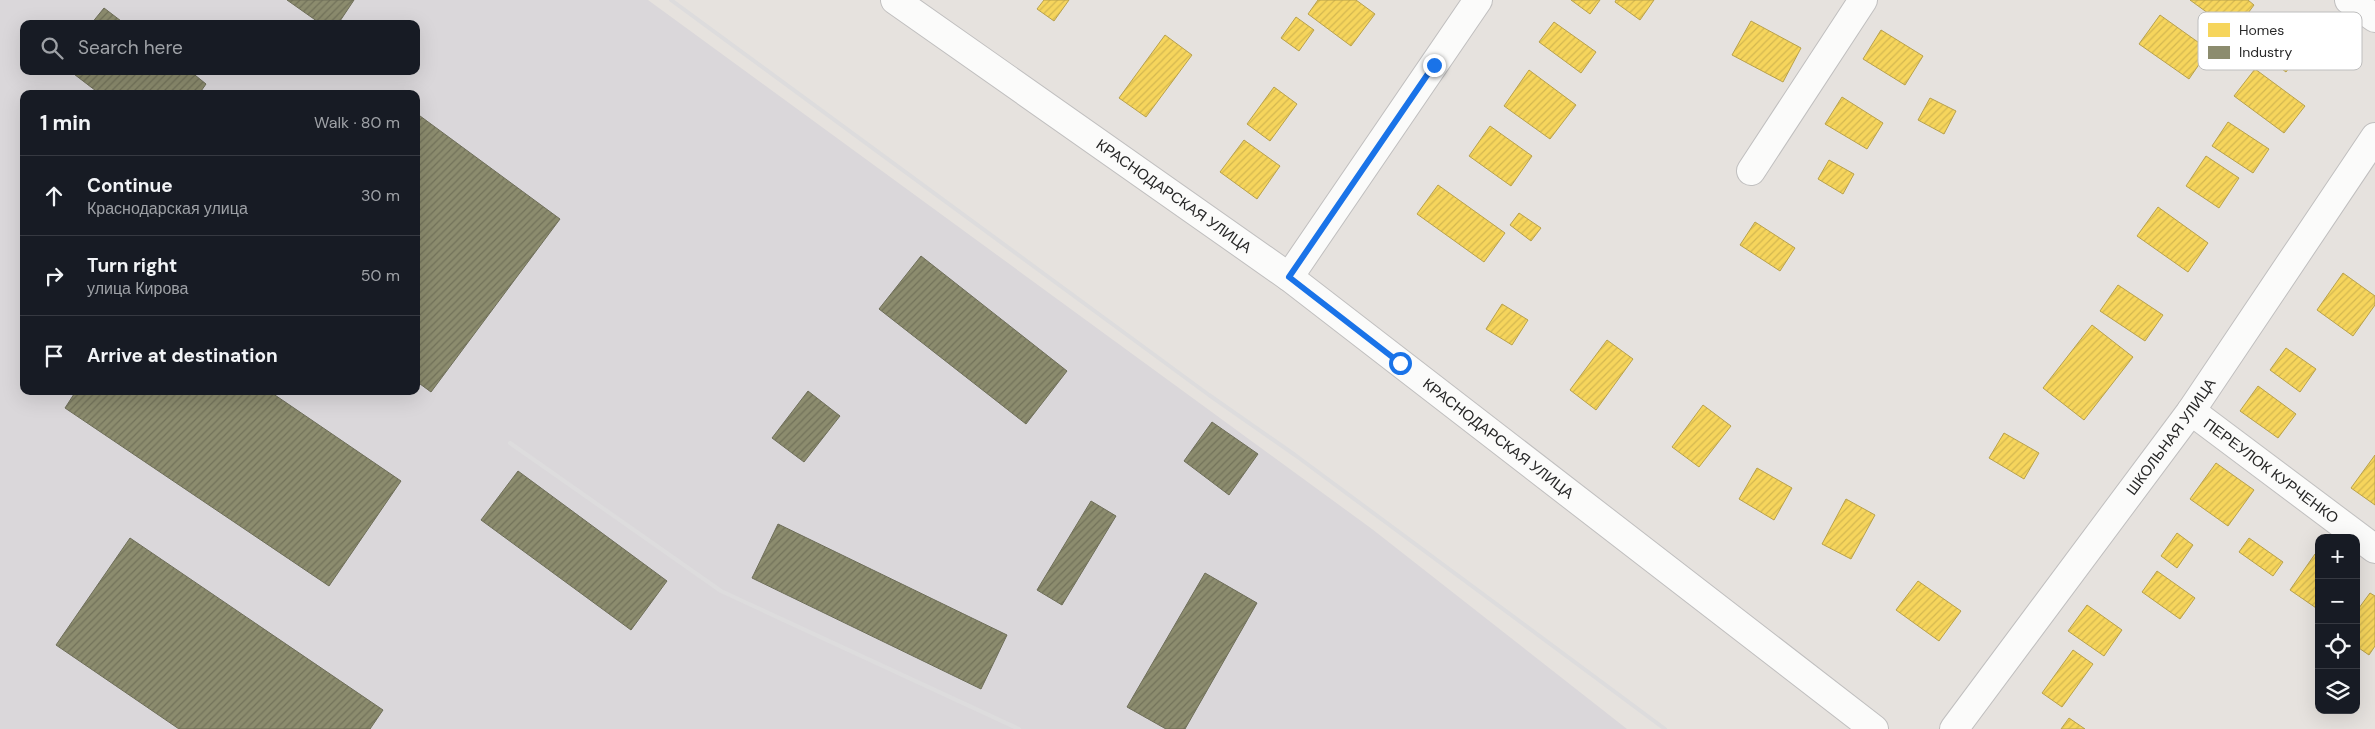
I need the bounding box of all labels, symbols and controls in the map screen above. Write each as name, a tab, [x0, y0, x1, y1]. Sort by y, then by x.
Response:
legend	[2198, 12, 2362, 70]
search box	[20, 20, 420, 75]
text: Homes	[2239, 21, 2284, 39]
icon: search	[38, 34, 66, 62]
text: Search here	[78, 35, 183, 60]
text: Industry	[2239, 43, 2292, 61]
route end	[1423, 54, 1446, 77]
text: 1 min	[40, 109, 91, 137]
text: Walk · 80 m	[314, 112, 400, 133]
street label: КРАСНОДАРСКАЯ УЛИЦА	[1092, 135, 1256, 258]
text: Continue	[87, 173, 173, 198]
icon: ahead	[40, 182, 68, 210]
text: 30 m	[361, 185, 400, 206]
text: Краснодарская улица	[87, 198, 248, 219]
text: Turn right	[87, 253, 177, 278]
icon: right	[40, 262, 68, 290]
text: 50 m	[361, 265, 400, 286]
text: улица Кирова	[87, 278, 189, 299]
icon: arrive	[40, 342, 68, 370]
text: Arrive at destination	[87, 343, 278, 368]
route start	[1389, 352, 1412, 375]
street label: КРАСНОДАРСКАЯ УЛИЦА	[1419, 374, 1578, 503]
street label: ШКОЛЬНАЯ УЛИЦА	[2122, 374, 2220, 499]
street label: ПЕРЕУЛОК КУРЧЕНКО	[2200, 414, 2342, 528]
map controls	[2315, 534, 2360, 714]
button: +	[2315, 534, 2360, 579]
button: −	[2315, 579, 2360, 624]
button: locate	[2315, 624, 2360, 669]
button: layers	[2315, 669, 2360, 714]

